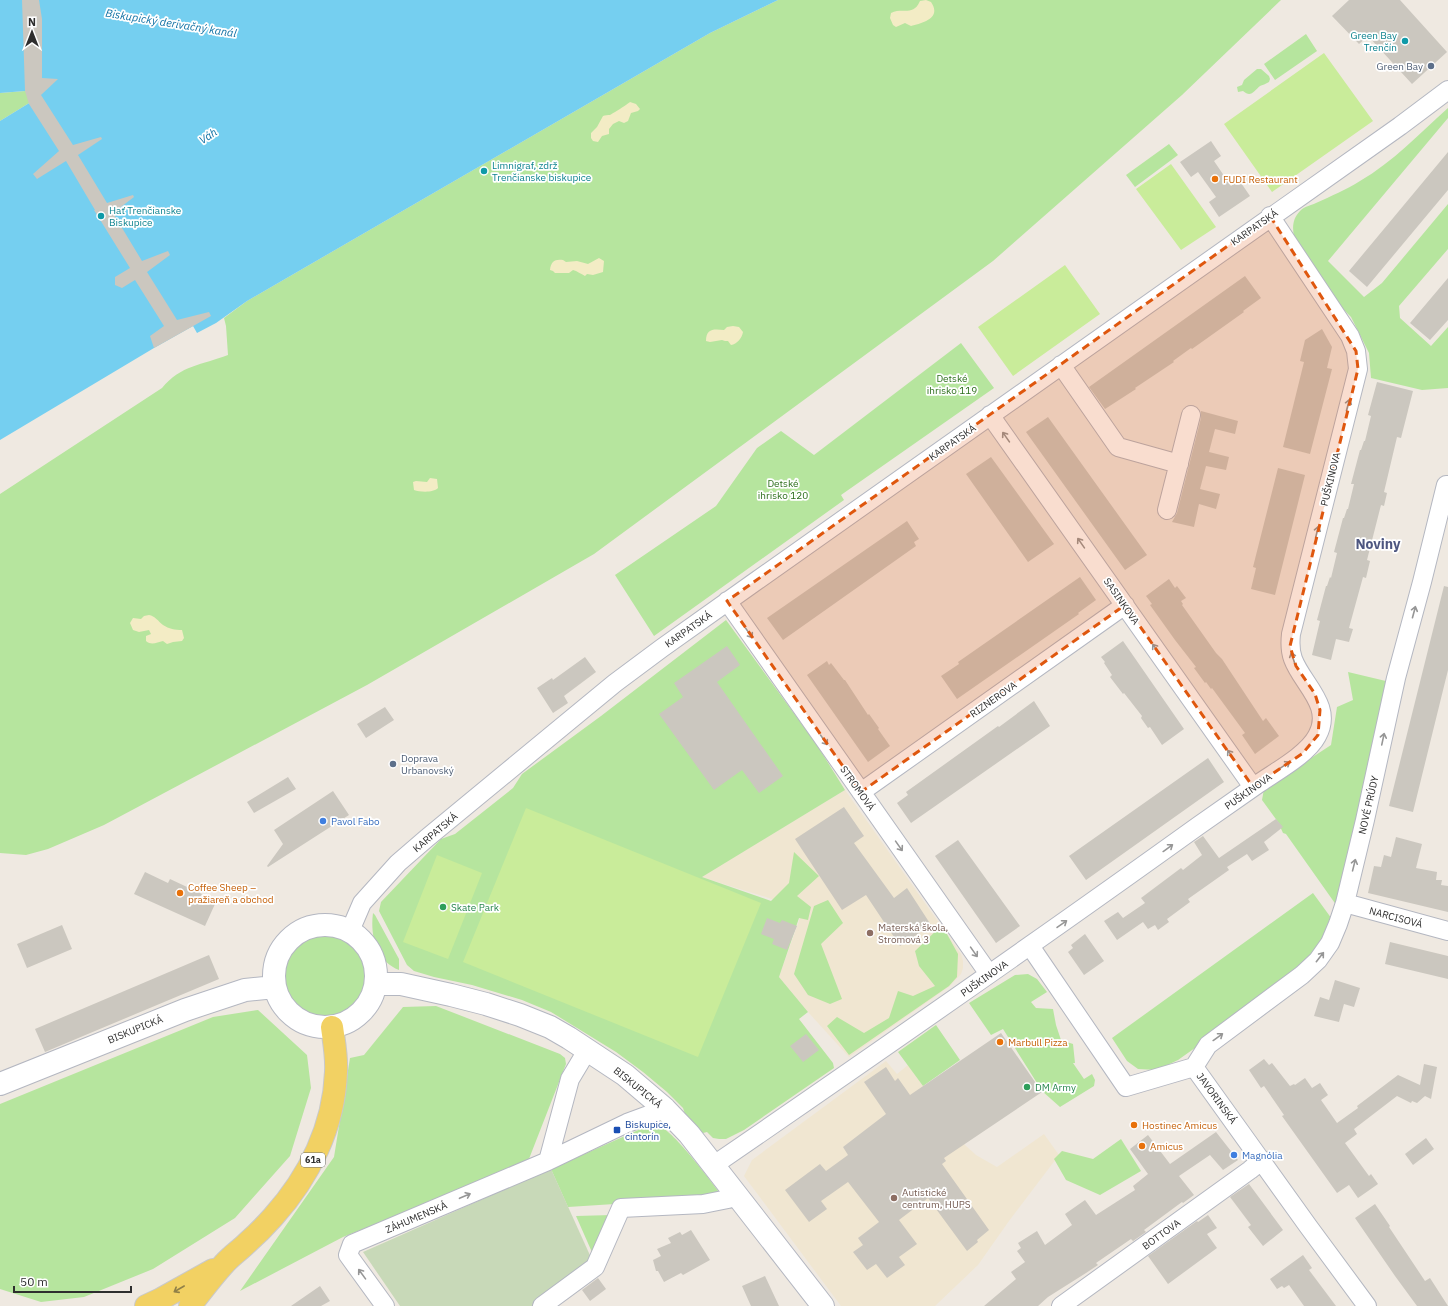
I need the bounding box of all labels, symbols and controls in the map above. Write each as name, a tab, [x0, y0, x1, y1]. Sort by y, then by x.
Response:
water label: Biskupický derivačný kanál	[104, 6, 238, 40]
north arrow	[12, 12, 52, 52]
text: N	[28, 15, 36, 29]
place label: Green Bay Trenčín	[1351, 29, 1397, 54]
marker: Green Bay Trenčín	[1400, 36, 1410, 46]
place label: Green Bay	[1377, 60, 1423, 73]
marker: Green Bay	[1426, 61, 1436, 71]
water label: Váh	[196, 125, 220, 147]
place label: Limnigraf, zdrž Trenčianske biskupice	[492, 159, 592, 184]
marker: Limnigraf, zdrž Trenčianske biskupice	[479, 166, 489, 176]
place label: FUDI Restaurant	[1223, 173, 1298, 186]
marker: FUDI Restaurant	[1210, 174, 1220, 184]
place label: Hať Trenčianske Biskupice	[109, 204, 182, 229]
street label: KARPATSKÁ	[1228, 206, 1281, 248]
marker: Hať Trenčianske Biskupice	[96, 211, 106, 221]
park label: Detské ihrisko 119	[927, 372, 977, 397]
one-way arrow	[1345, 399, 1352, 412]
street label: KARPATSKÁ	[926, 421, 979, 463]
one-way arrow	[1002, 431, 1010, 442]
street label: PUŠKINOVA	[1318, 450, 1344, 507]
park label: Detské ihrisko 120	[758, 477, 808, 502]
one-way arrow	[1313, 525, 1321, 538]
district label: Noviny	[1355, 535, 1401, 553]
one-way arrow	[1077, 538, 1085, 549]
street label: SASINKOVA	[1101, 575, 1143, 628]
one-way arrow	[1411, 606, 1418, 619]
street label: KARPATSKÁ	[662, 608, 715, 650]
one-way arrow	[745, 628, 753, 639]
one-way arrow	[1152, 644, 1160, 655]
one-way arrow	[1289, 652, 1296, 665]
street label: RIZNEROVA	[967, 678, 1020, 720]
one-way arrow	[1379, 732, 1387, 745]
one-way arrow	[820, 734, 828, 745]
one-way arrow	[1227, 750, 1235, 761]
place label: Doprava Urbanovský	[401, 752, 454, 777]
marker: Doprava Urbanovský	[388, 759, 398, 769]
one-way arrow	[1280, 761, 1291, 769]
street label: STROMOVÁ	[837, 763, 878, 814]
street label: PUŠKINOVA	[1222, 770, 1275, 813]
street label: NOVÉ PRÚDY	[1355, 774, 1382, 836]
street label: KARPATSKÁ	[410, 809, 461, 855]
place label: Pavol Fabo	[331, 815, 380, 828]
marker: Pavol Fabo	[318, 816, 328, 826]
one-way arrow	[895, 840, 903, 851]
one-way arrow	[1162, 844, 1173, 852]
one-way arrow	[1351, 859, 1358, 872]
place label: Coffee Sheep – pražiareň a obchod	[188, 881, 274, 906]
marker: Coffee Sheep – pražiareň a obchod	[175, 888, 185, 898]
place label: Skate Park	[451, 901, 500, 914]
marker: Skate Park	[438, 902, 448, 912]
street label: NARCISOVÁ	[1368, 904, 1425, 931]
one-way arrow	[1056, 920, 1067, 928]
place label: Materská škola, Stromová 3	[878, 921, 948, 946]
marker: Materská škola, Stromová 3	[865, 928, 875, 938]
one-way arrow	[969, 947, 978, 958]
one-way arrow	[1316, 951, 1324, 962]
street label: PUŠKINOVA	[958, 957, 1011, 1000]
street label: BISKUPICKÁ	[106, 1012, 165, 1046]
one-way arrow	[1212, 1033, 1223, 1041]
place label: Marbull Pizza	[1008, 1036, 1068, 1049]
marker: Marbull Pizza	[995, 1037, 1005, 1047]
street label: BISKUPICKÁ	[611, 1064, 665, 1111]
street label: JAVORINSKÁ	[1194, 1070, 1240, 1127]
place label: DM Army	[1035, 1081, 1076, 1094]
marker: DM Army	[1022, 1082, 1032, 1092]
place label: Biskupice, cintorín	[625, 1118, 671, 1143]
place label: Hostinec Amicus	[1142, 1119, 1217, 1132]
marker: Hostinec Amicus	[1129, 1120, 1139, 1130]
marker: Biskupice, cintorín	[612, 1125, 622, 1135]
place label: Amicus	[1150, 1140, 1183, 1153]
marker: Amicus	[1137, 1141, 1147, 1151]
place label: Magnólia	[1242, 1149, 1283, 1162]
marker: Magnólia	[1229, 1150, 1239, 1160]
road number: 61a	[301, 1153, 325, 1167]
place label: Autistické centrum, HUPS	[902, 1186, 971, 1211]
one-way arrow	[459, 1192, 471, 1199]
marker: Autistické centrum, HUPS	[889, 1193, 899, 1203]
street label: ZÁHUMENSKÁ	[383, 1198, 449, 1236]
street label: BOTTOVA	[1140, 1216, 1183, 1253]
scale bar	[14, 1268, 131, 1294]
one-way arrow	[358, 1269, 366, 1280]
text: 50 m	[20, 1274, 48, 1289]
one-way arrow	[173, 1286, 185, 1294]

